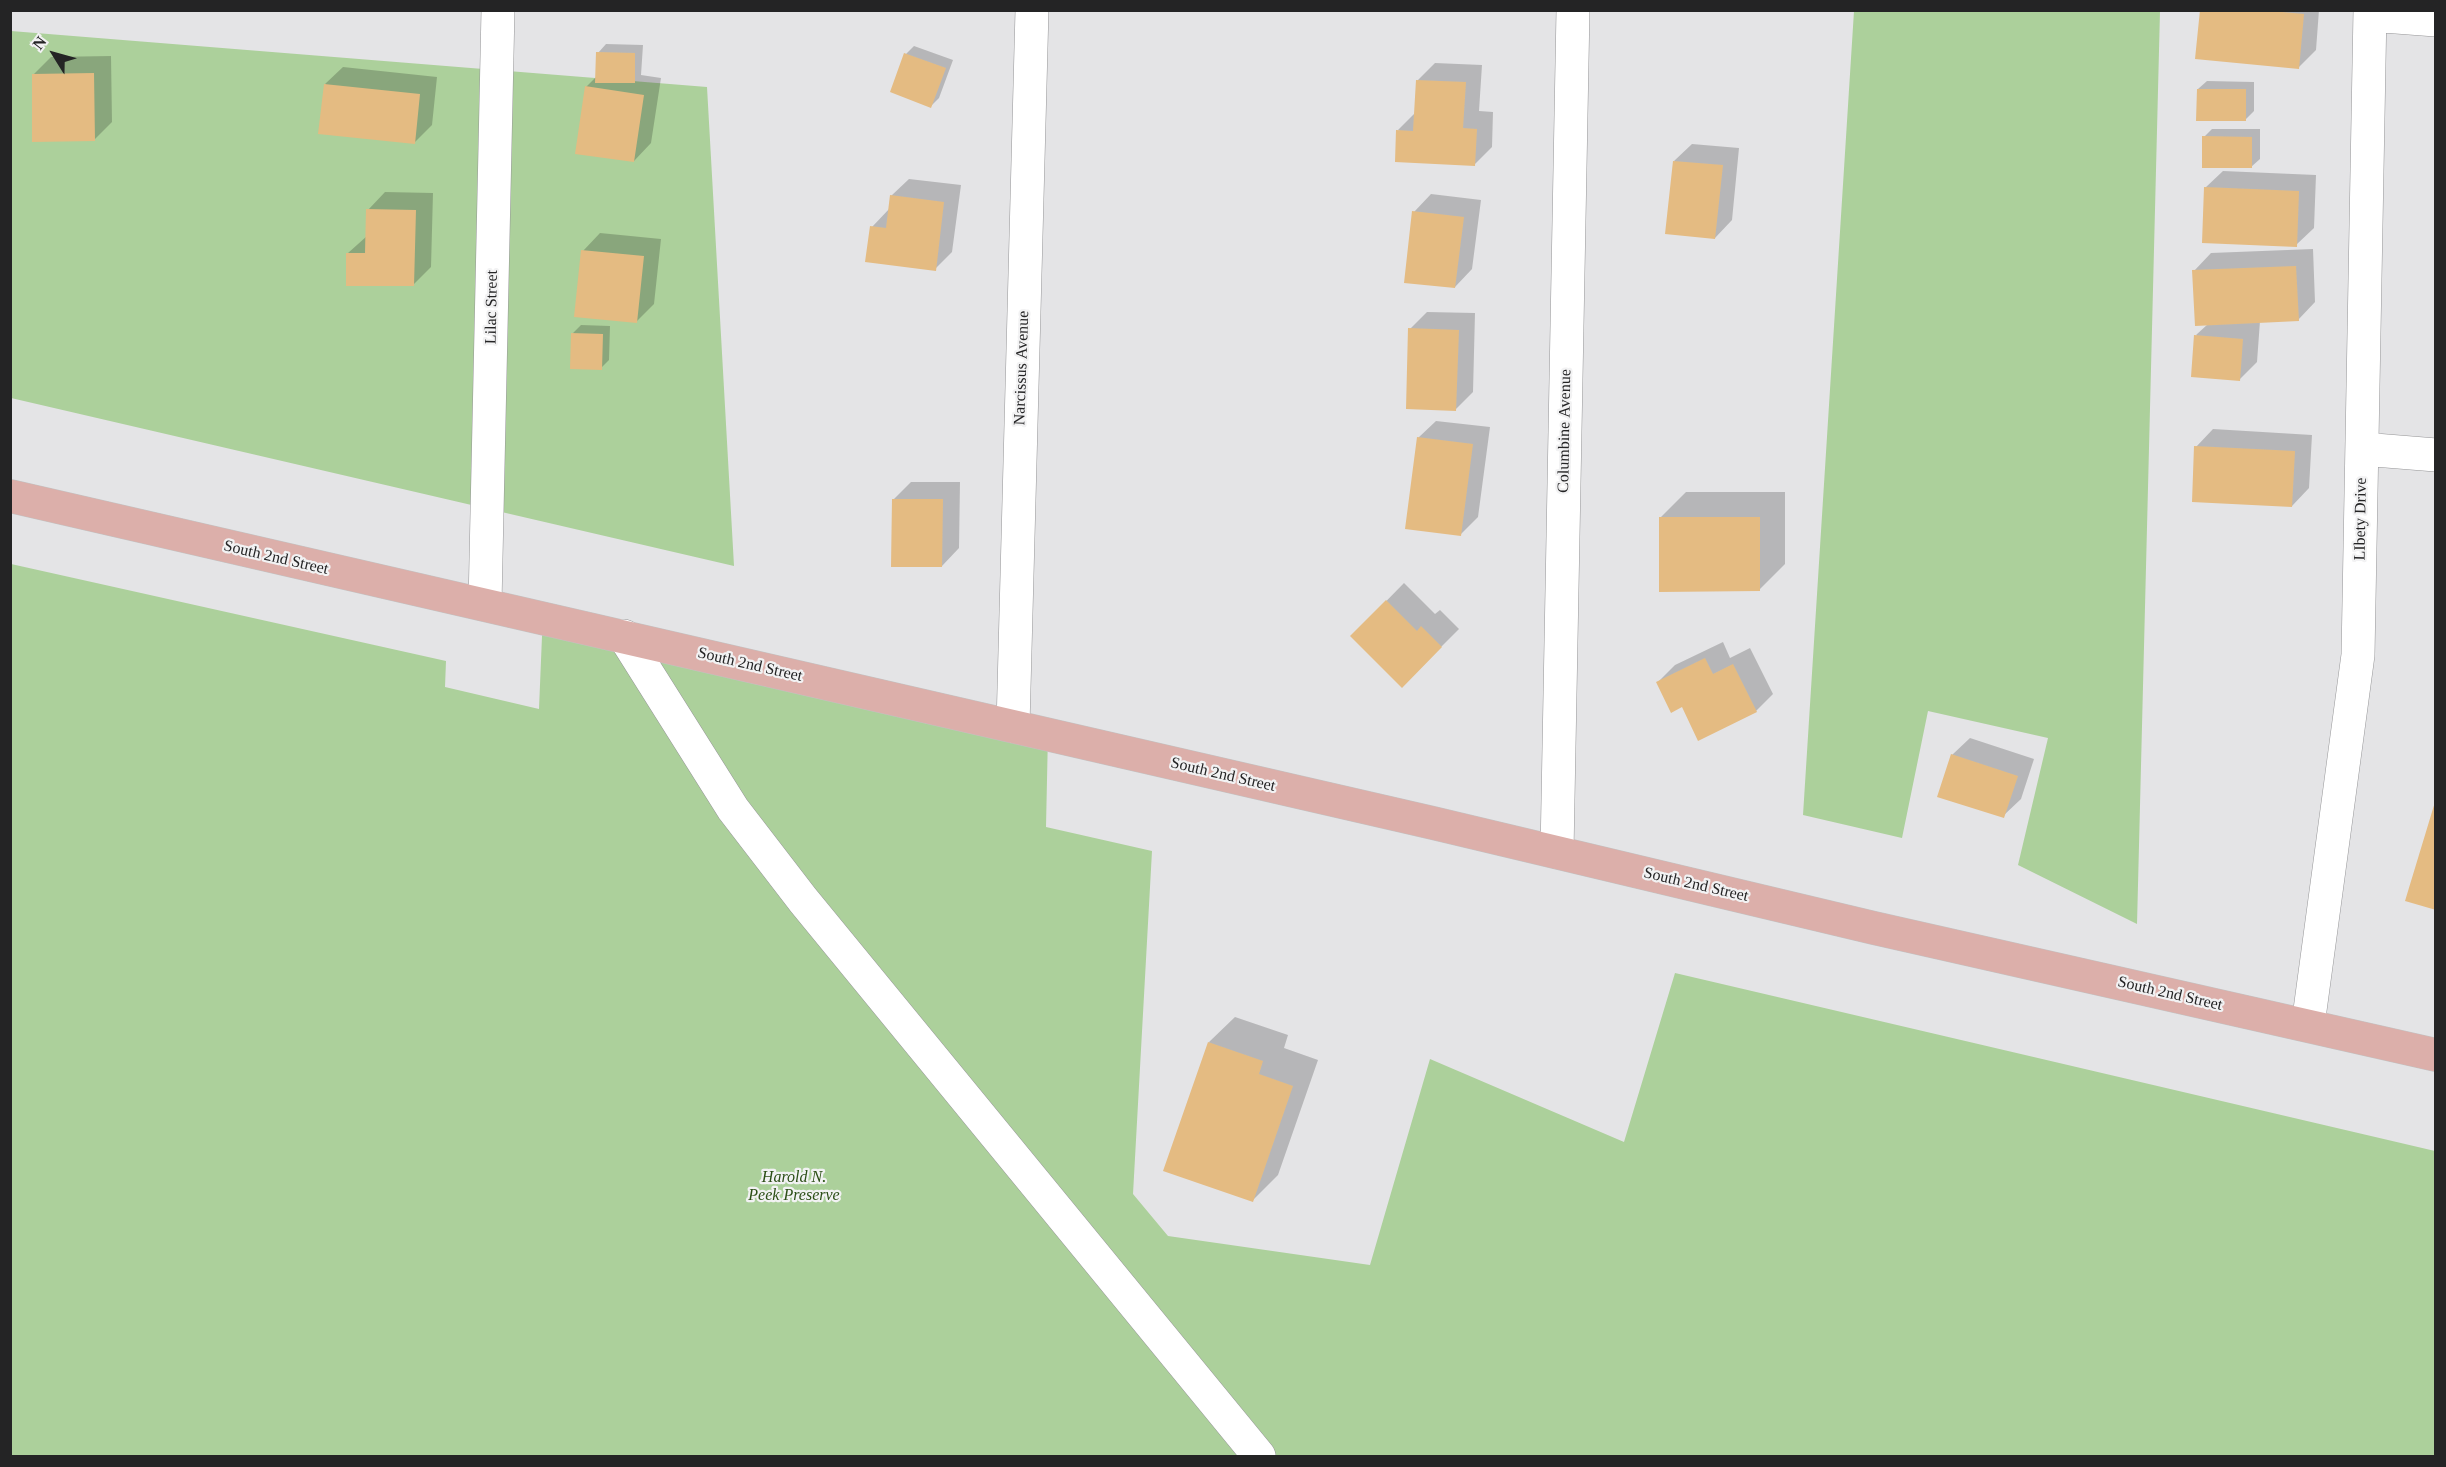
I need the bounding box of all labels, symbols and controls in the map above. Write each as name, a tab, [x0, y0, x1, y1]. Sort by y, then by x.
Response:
north arrow	[24, 24, 84, 84]
text: N	[29, 33, 49, 53]
street label: Lilac Street	[482, 270, 502, 344]
street label: Narcissus Avenue	[1010, 310, 1034, 426]
street label: Columbine Avenue	[1554, 369, 1576, 493]
street label: LIbety Drive	[2351, 477, 2371, 561]
street label: South 2nd Street	[222, 537, 330, 579]
street label: South 2nd Street	[696, 644, 804, 686]
street label: South 2nd Street	[1169, 754, 1277, 796]
street label: South 2nd Street	[1642, 864, 1750, 906]
street label: South 2nd Street	[2116, 973, 2224, 1015]
park label: Harold N. Peek Preserve	[748, 1168, 840, 1206]

